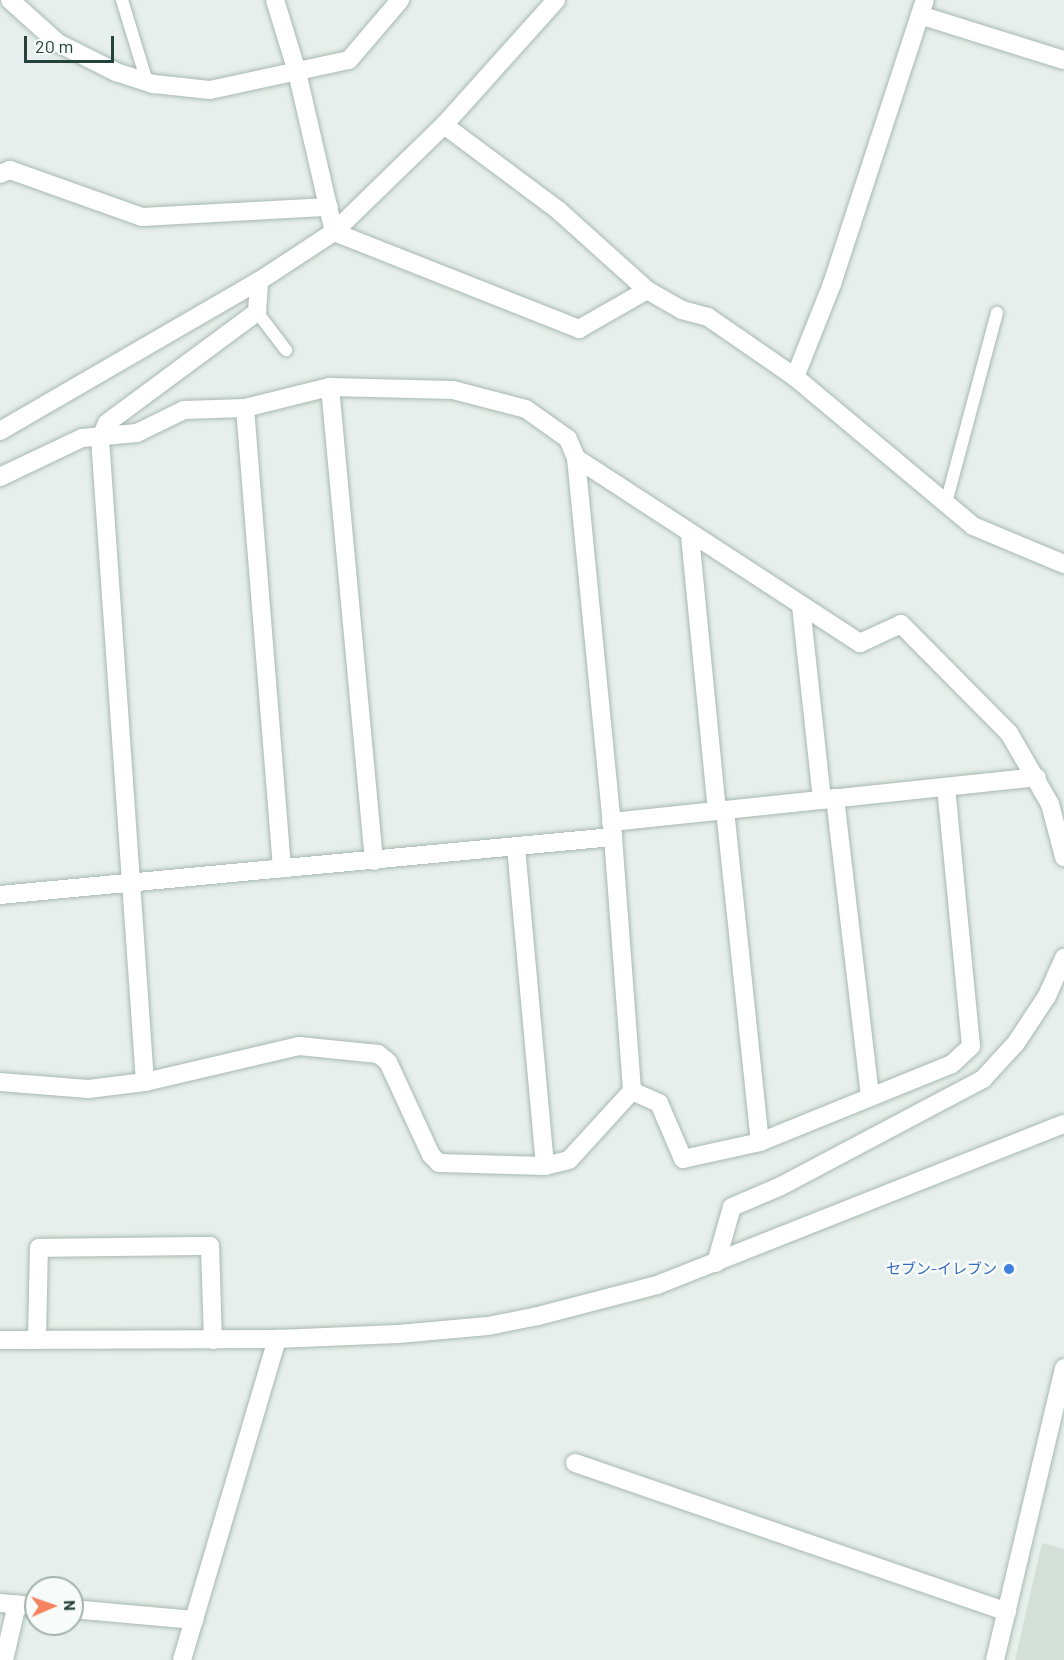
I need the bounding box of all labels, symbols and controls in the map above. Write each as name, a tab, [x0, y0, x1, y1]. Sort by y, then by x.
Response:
scale bar	[27, 24, 117, 62]
text: 20 m	[35, 35, 73, 57]
place label: セブン-イレブン	[886, 1260, 997, 1278]
marker: セブン-イレブン	[1002, 1262, 1016, 1276]
north arrow	[24, 1576, 84, 1636]
text: N	[61, 1600, 80, 1611]

